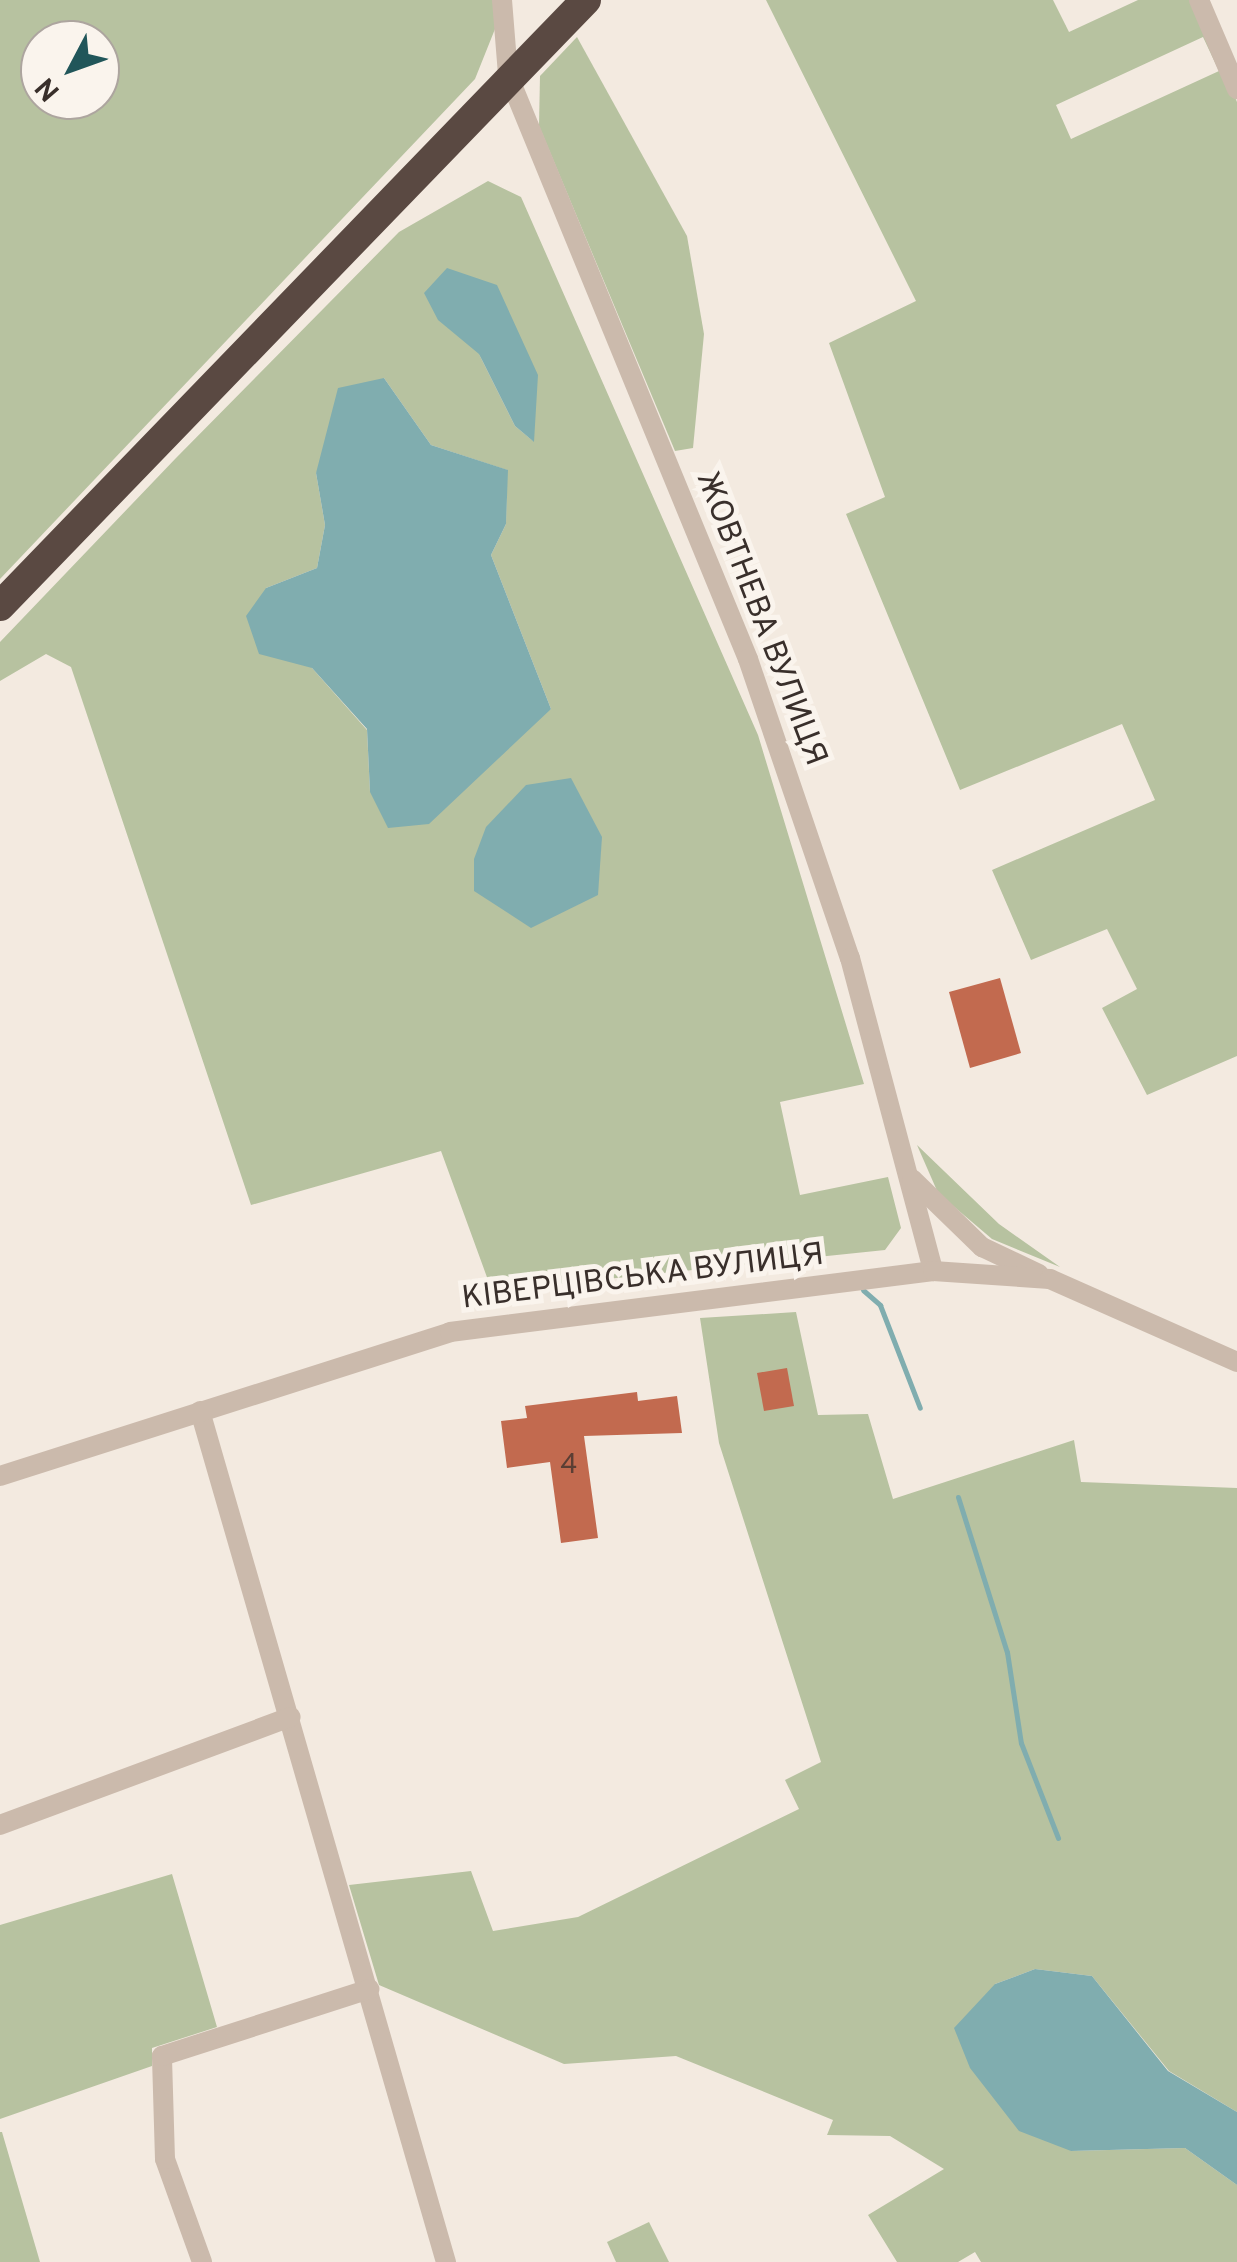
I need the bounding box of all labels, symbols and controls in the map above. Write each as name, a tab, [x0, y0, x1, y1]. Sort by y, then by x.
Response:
north arrow	[20, 20, 120, 120]
text: N	[29, 69, 69, 108]
street label: ЖОВТНЕВА ВУЛИЦЯ	[686, 466, 834, 772]
street label: КІВЕРЦІВСЬКА ВУЛИЦЯ	[459, 1237, 827, 1319]
house number: 4	[560, 1449, 578, 1483]

